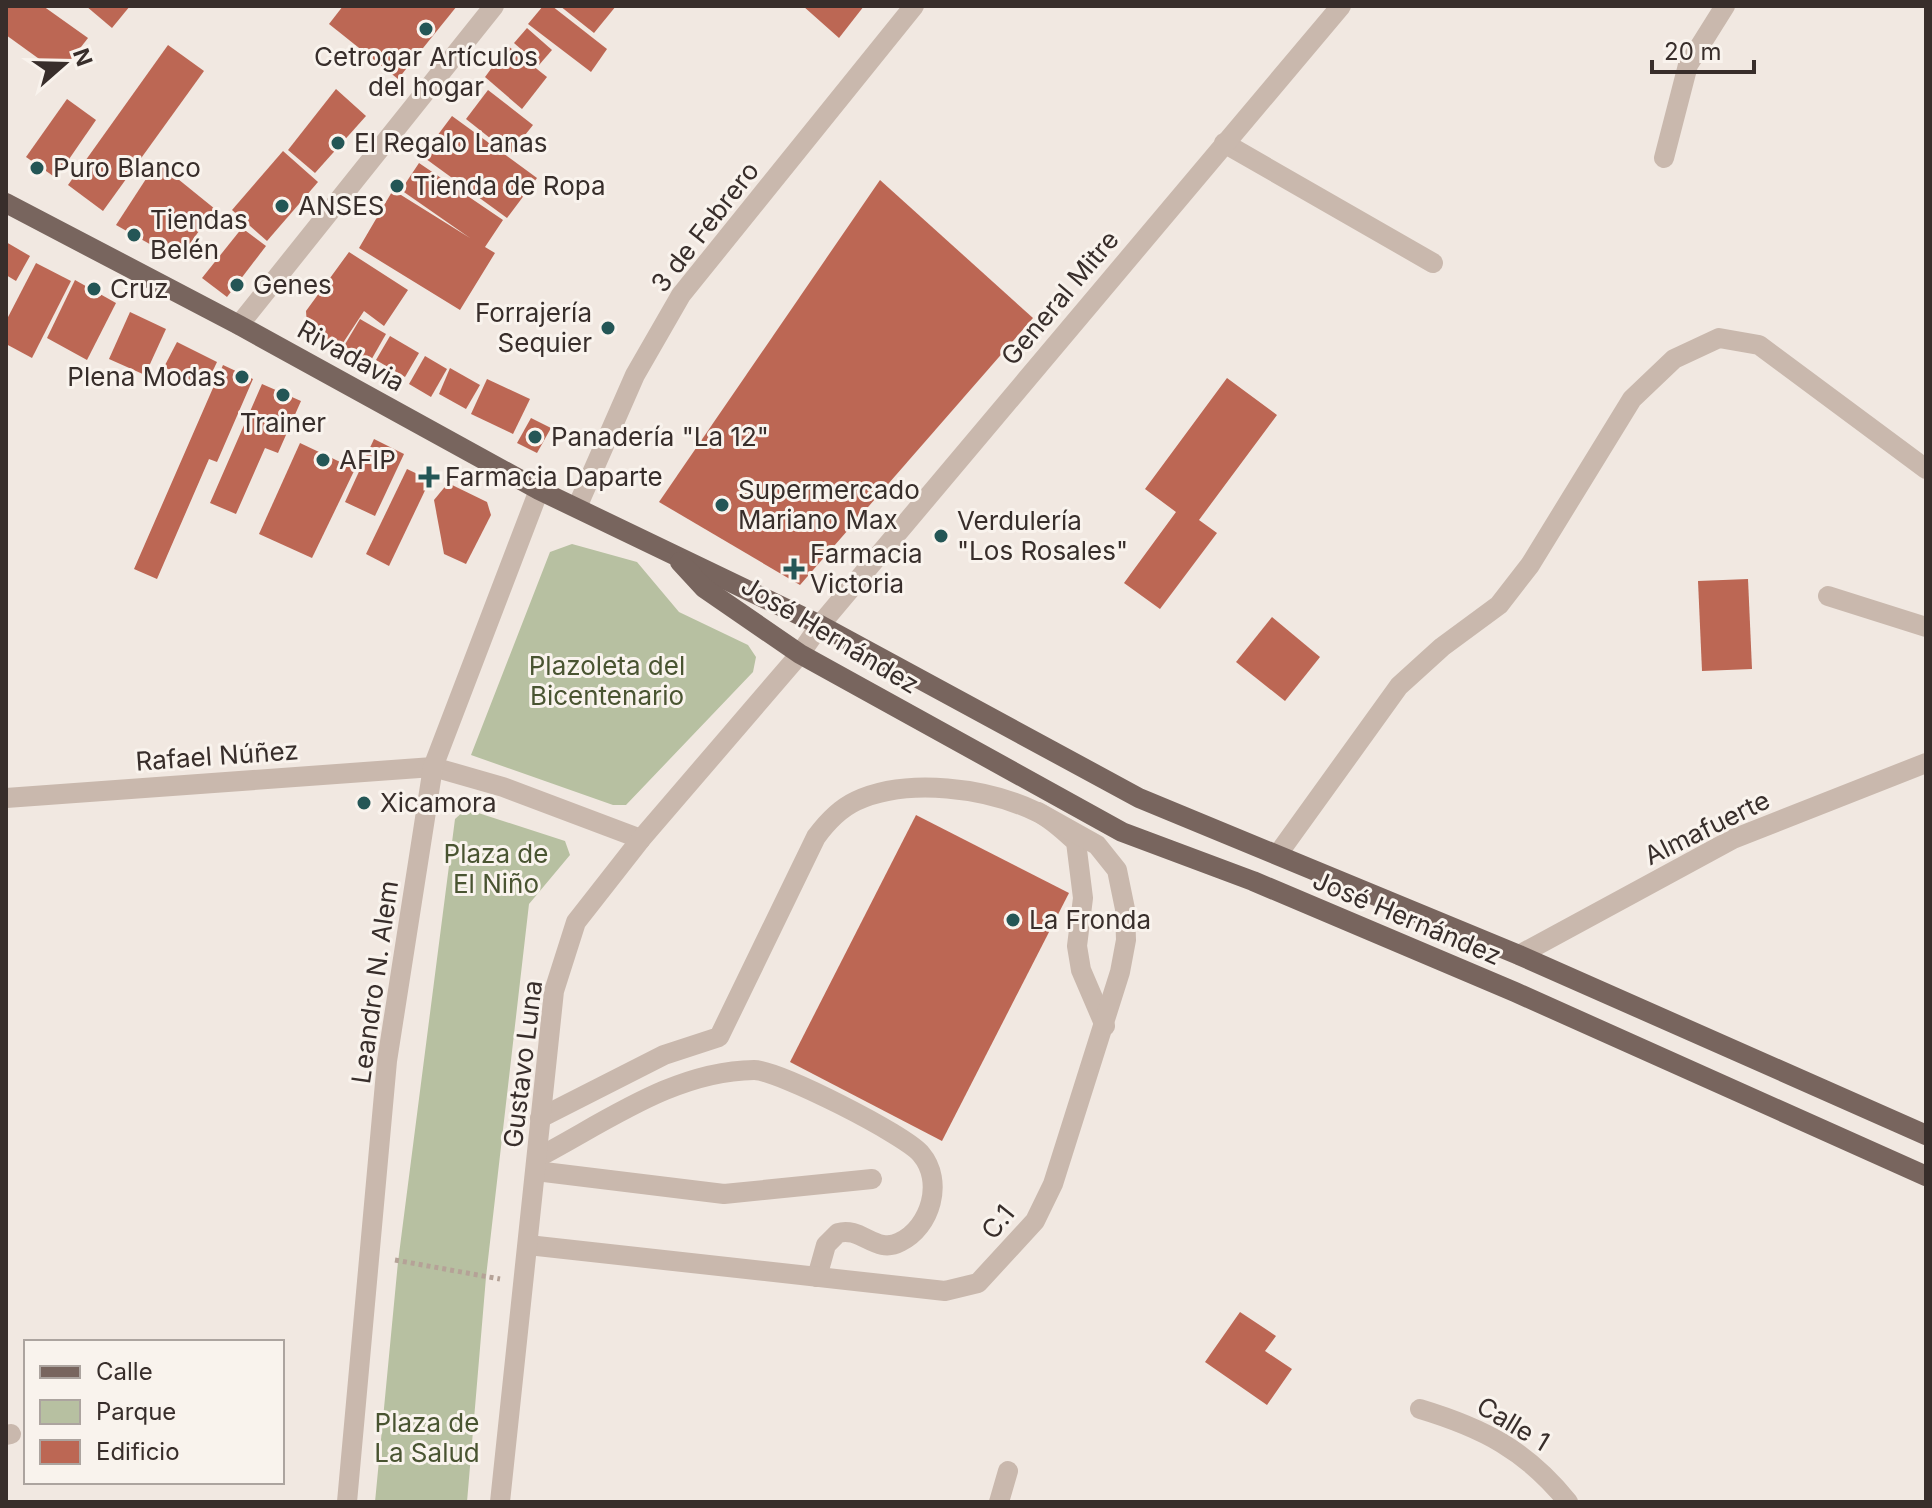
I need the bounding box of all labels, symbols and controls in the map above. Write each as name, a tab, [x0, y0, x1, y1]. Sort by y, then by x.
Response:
marker: Cetrogar Artículos del hogar	[417, 20, 435, 38]
north arrow	[24, 24, 104, 104]
scale bar	[1652, 24, 1754, 74]
text: 20 m	[1664, 37, 1722, 66]
place label: Cetrogar Artículos del hogar	[314, 41, 538, 102]
text: N	[68, 45, 98, 69]
place label: El Regalo Lanas	[354, 127, 547, 158]
marker: El Regalo Lanas	[329, 134, 347, 152]
place label: Puro Blanco	[53, 152, 201, 183]
street label: 3 de Febrero	[644, 155, 765, 298]
marker: Puro Blanco	[28, 159, 46, 177]
place label: Tienda de Ropa	[413, 170, 606, 201]
marker: Tienda de Ropa	[388, 177, 406, 195]
place label: ANSES	[298, 190, 385, 221]
marker: ANSES	[273, 197, 291, 215]
place label: Tiendas Belén	[150, 204, 248, 265]
street label: General Mitre	[994, 224, 1125, 371]
marker: Tiendas Belén	[125, 226, 143, 244]
place label: Genes	[253, 269, 332, 300]
place label: Cruz	[110, 273, 169, 304]
marker: Genes	[228, 276, 246, 294]
marker: Cruz	[85, 280, 103, 298]
place label: Forrajería Sequier	[475, 297, 592, 358]
street label: Rivadavia	[292, 313, 410, 398]
marker: Forrajería Sequier	[599, 319, 617, 337]
place label: Plena Modas	[67, 361, 226, 392]
marker: Plena Modas	[233, 368, 251, 386]
marker: Trainer	[274, 386, 292, 404]
place label: Trainer	[240, 407, 326, 438]
place label: Panadería "La 12"	[551, 421, 769, 452]
marker: Panadería "La 12"	[526, 428, 544, 446]
place label: AFIP	[339, 444, 396, 475]
marker: AFIP	[314, 451, 332, 469]
place label: Farmacia Daparte	[445, 461, 663, 492]
marker: Farmacia Daparte	[420, 468, 438, 486]
place label: Supermercado Mariano Max	[738, 474, 920, 535]
marker: Supermercado Mariano Max	[713, 496, 731, 514]
place label: Verdulería "Los Rosales"	[957, 505, 1128, 566]
marker: Verdulería "Los Rosales"	[932, 527, 950, 545]
place label: Farmacia Victoria	[810, 538, 923, 599]
marker: Farmacia Victoria	[785, 560, 803, 578]
street label: José Hernández	[736, 569, 925, 700]
park label: Plazoleta del Bicentenario	[529, 650, 685, 711]
street label: Rafael Núñez	[134, 734, 299, 777]
street label: Almafuerte	[1639, 784, 1774, 871]
place label: Xicamora	[380, 787, 497, 818]
marker: Xicamora	[355, 794, 373, 812]
park label: Plaza de El Niño	[444, 838, 548, 899]
street label: José Hernández	[1308, 864, 1506, 971]
street label: Leandro N. Alem	[345, 878, 404, 1086]
place label: La Fronda	[1029, 904, 1151, 935]
marker: La Fronda	[1004, 911, 1022, 929]
street label: Gustavo Luna	[497, 978, 548, 1149]
street label: C.1	[975, 1198, 1021, 1245]
legend	[24, 1340, 284, 1484]
text: Calle	[96, 1357, 153, 1386]
street label: Calle 1	[1471, 1390, 1555, 1457]
text: Parque	[96, 1397, 176, 1426]
park label: Plaza de La Salud	[374, 1407, 480, 1468]
text: Edificio	[96, 1437, 180, 1466]

